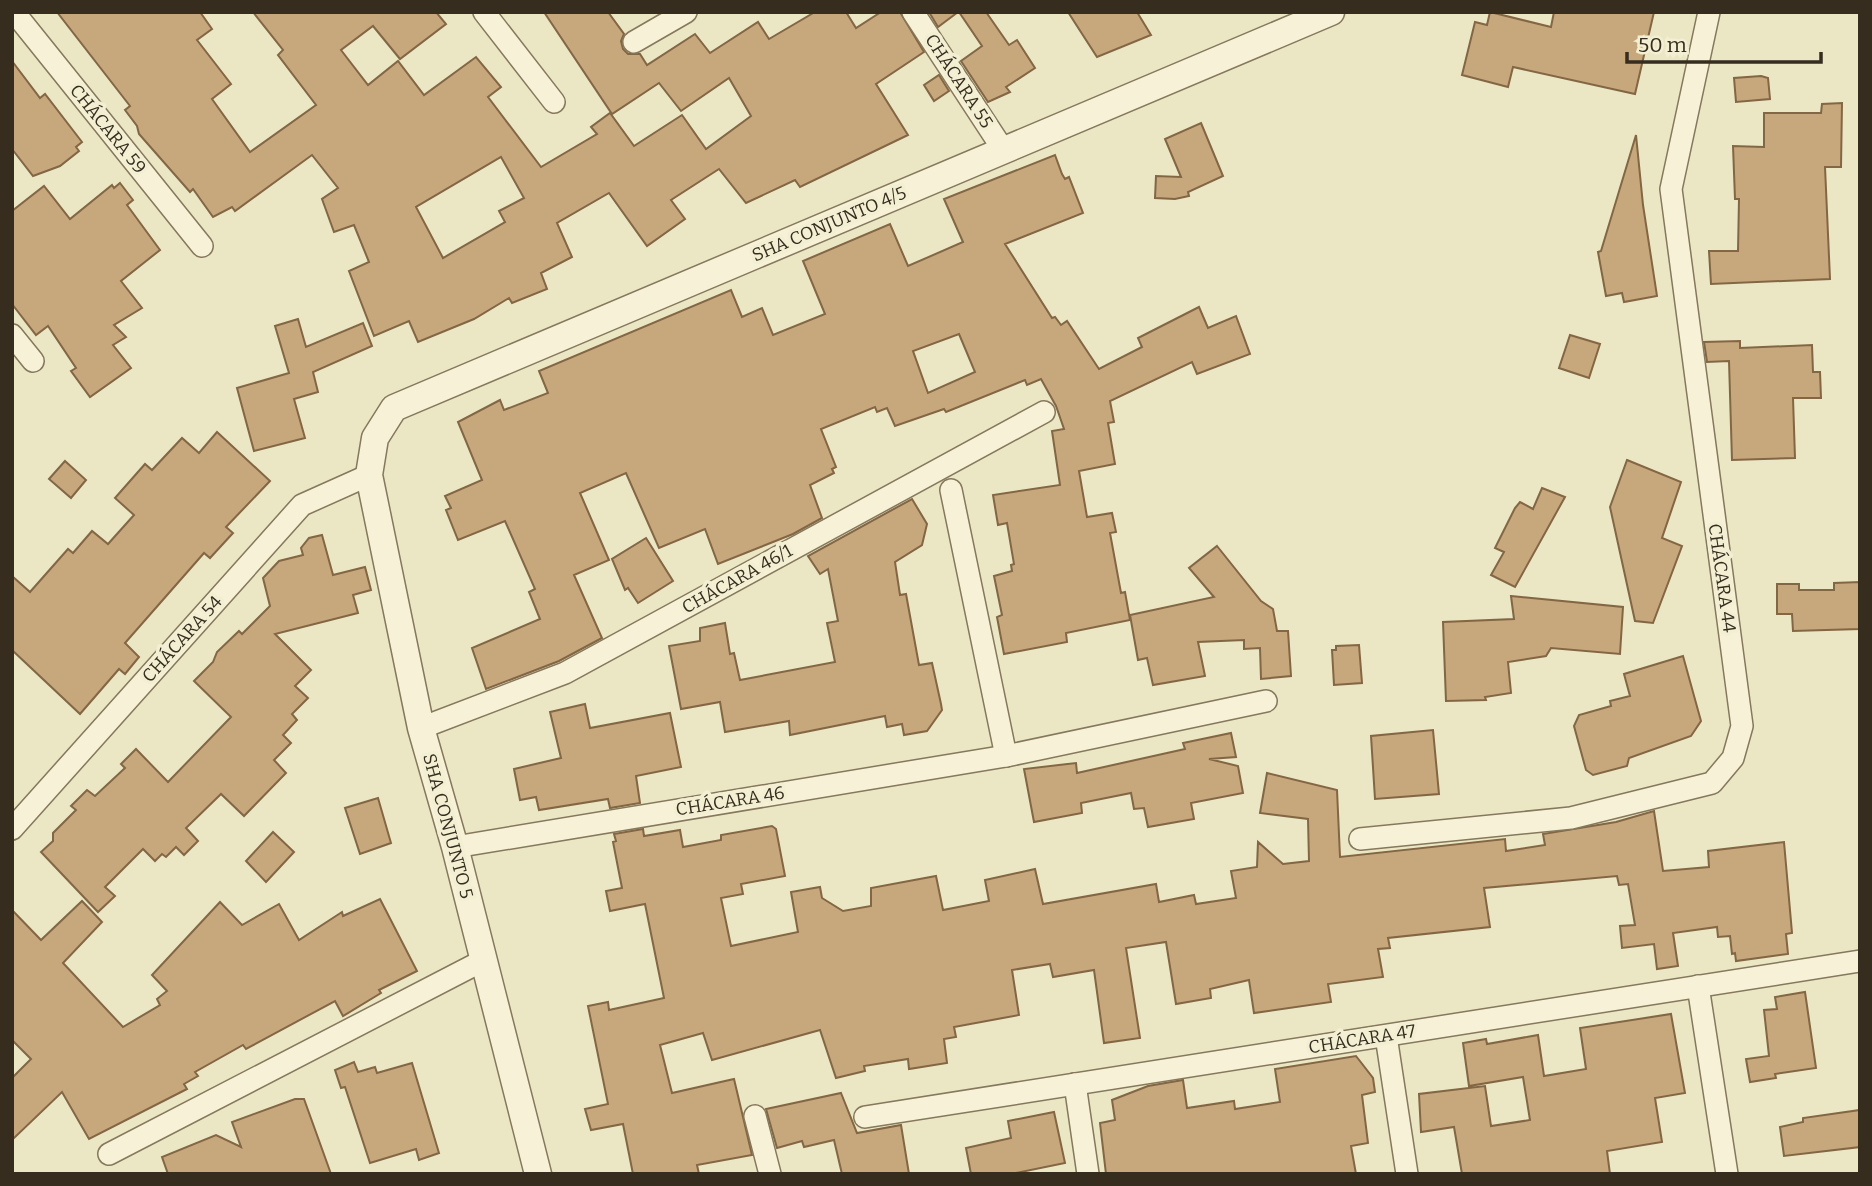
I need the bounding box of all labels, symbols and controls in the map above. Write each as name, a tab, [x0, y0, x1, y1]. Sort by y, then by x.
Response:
scale bar	[1627, 21, 1821, 65]
street label: CHÁCARA 55	[920, 30, 998, 132]
text: 50 m	[1638, 32, 1687, 58]
street label: CHÁCARA 59	[65, 80, 151, 178]
street label: SHA CONJUNTO 4/5	[749, 182, 909, 266]
street label: CHÁCARA 44	[1703, 522, 1741, 634]
street label: CHÁCARA 46/1	[678, 539, 797, 618]
street label: CHÁCARA 54	[137, 591, 227, 687]
street label: SHA CONJUNTO 5	[418, 751, 478, 901]
street label: CHÁCARA 46	[674, 782, 786, 820]
street label: CHÁCARA 47	[1307, 1020, 1417, 1058]

